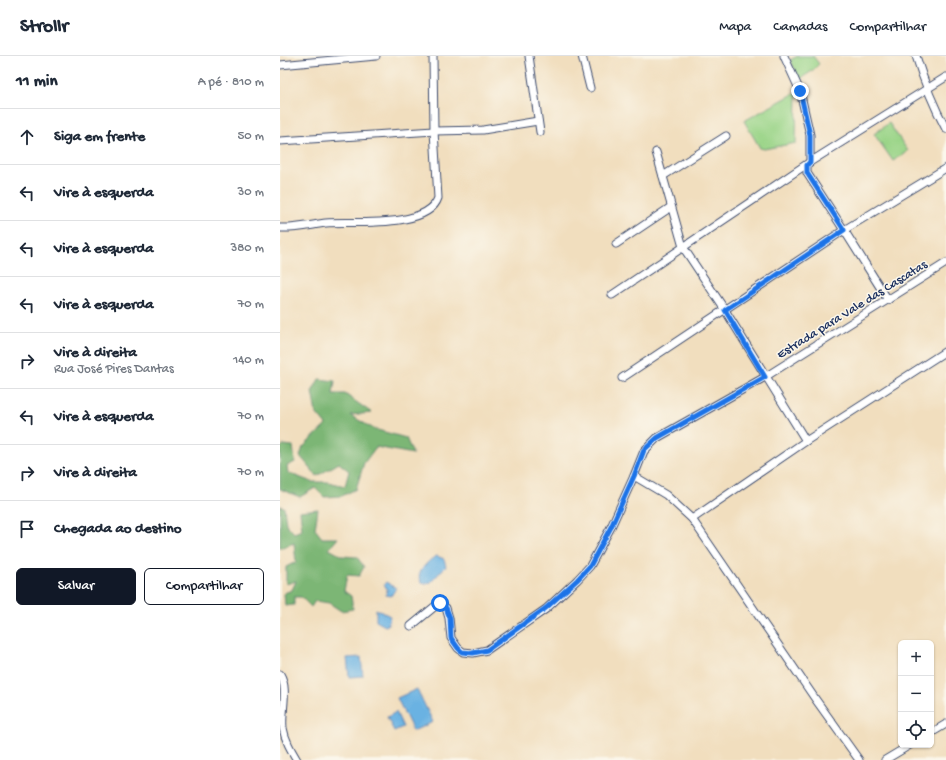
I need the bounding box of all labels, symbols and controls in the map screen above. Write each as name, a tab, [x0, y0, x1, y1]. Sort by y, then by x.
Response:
text: Strollr	[20, 16, 68, 39]
text: Mapa	[719, 19, 751, 36]
text: Camadas	[773, 19, 828, 36]
text: Compartilhar	[850, 19, 926, 36]
text: 11 min	[16, 72, 58, 92]
text: A pé · 810 m	[198, 75, 264, 90]
route end	[791, 82, 809, 100]
icon: ahead	[16, 126, 38, 148]
text: Siga em frente	[54, 128, 145, 146]
text: 50 m	[237, 129, 264, 144]
icon: left	[16, 182, 38, 204]
text: Vire à esquerda	[54, 184, 154, 202]
text: 30 m	[238, 185, 264, 200]
icon: left	[16, 238, 38, 260]
text: Vire à esquerda	[54, 240, 154, 258]
text: 380 m	[230, 241, 264, 256]
street label: Estrada para Vale das Cascatas	[774, 257, 931, 363]
icon: left	[16, 294, 38, 316]
text: Vire à esquerda	[54, 296, 154, 314]
text: 70 m	[238, 297, 264, 312]
text: Vire à direita	[54, 344, 137, 362]
icon: right	[16, 350, 38, 372]
text: 140 m	[233, 353, 264, 368]
text: Rua José Pires Dantas	[54, 362, 174, 377]
icon: left	[16, 406, 38, 428]
text: Vire à esquerda	[54, 408, 154, 426]
text: 70 m	[238, 409, 264, 424]
icon: right	[16, 462, 38, 484]
text: Vire à direita	[54, 464, 137, 482]
text: 70 m	[238, 465, 264, 480]
icon: arrive	[16, 518, 38, 540]
text: Chegada ao destino	[54, 520, 181, 538]
button: Salvar	[16, 568, 136, 605]
button: Compartilhar	[144, 568, 264, 605]
route start	[431, 594, 449, 612]
map controls	[898, 640, 934, 748]
button: +	[898, 640, 934, 676]
button: −	[898, 676, 934, 712]
button: locate	[898, 712, 934, 748]

